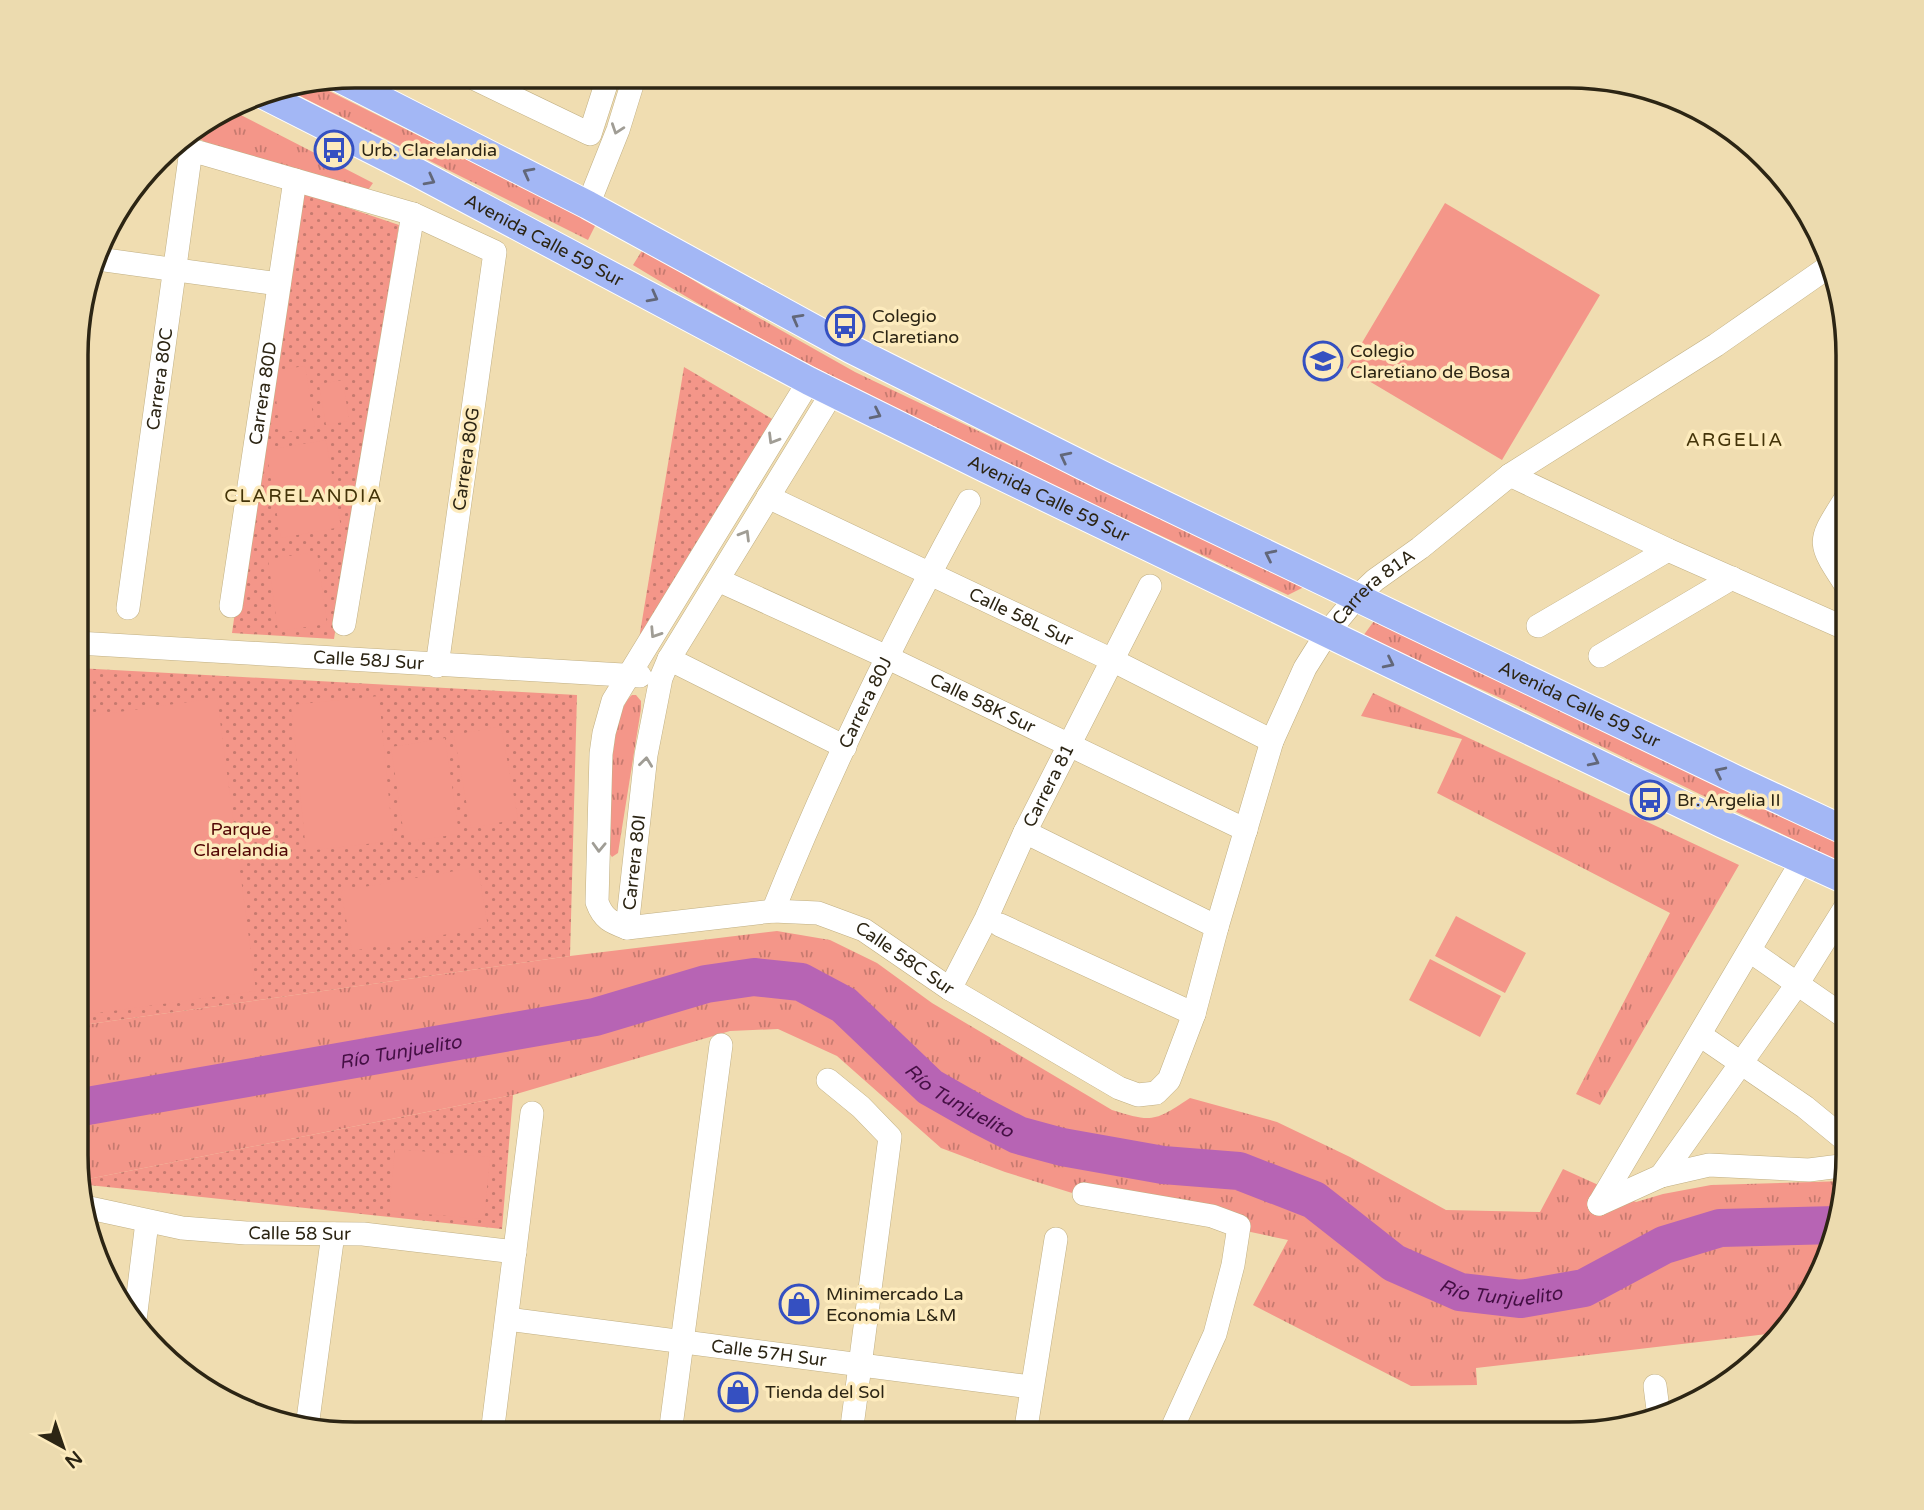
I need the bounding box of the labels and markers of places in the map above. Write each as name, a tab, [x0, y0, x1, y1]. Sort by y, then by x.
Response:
bus stop icon: Urb. Clarelandia	[313, 129, 355, 171]
place label: Urb. Clarelandia	[361, 139, 497, 161]
bus stop icon: Colegio Claretiano	[824, 305, 866, 347]
place label: Colegio Claretiano	[872, 305, 959, 348]
school or university icon: Colegio Claretiano de Bosa	[1302, 340, 1344, 382]
place label: Colegio Claretiano de Bosa	[1350, 340, 1510, 383]
bus stop icon: Br. Argelia II	[1629, 779, 1671, 821]
place label: Br. Argelia II	[1677, 789, 1781, 811]
shop icon: Minimercado La Economia L&M	[778, 1283, 820, 1325]
place label: Minimercado La Economia L&M	[826, 1283, 964, 1326]
shop icon: Tienda del Sol	[717, 1371, 759, 1413]
place label: Tienda del Sol	[765, 1381, 885, 1403]

